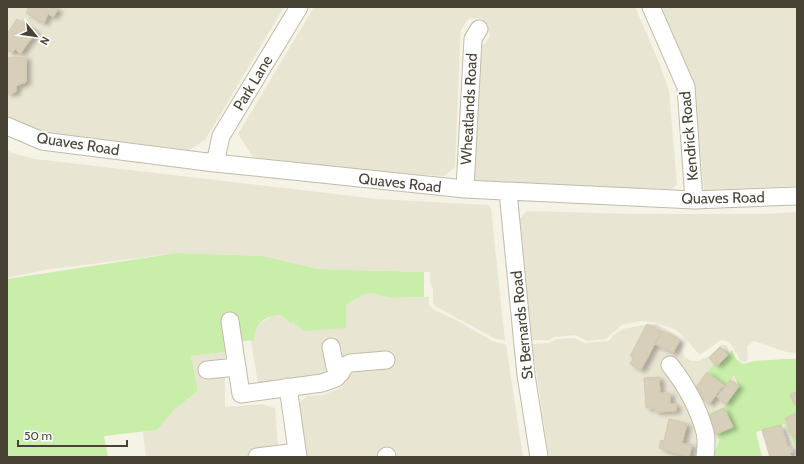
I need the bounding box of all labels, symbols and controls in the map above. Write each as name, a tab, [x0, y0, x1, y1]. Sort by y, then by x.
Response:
north arrow	[16, 16, 56, 56]
text: N	[37, 34, 53, 48]
street label: Park Lane	[230, 52, 277, 114]
street label: Wheatlands Road	[457, 53, 481, 165]
street label: Kendrick Road	[676, 91, 702, 181]
street label: Quaves Road	[35, 129, 121, 159]
street label: Quaves Road	[358, 170, 442, 196]
street label: Quaves Road	[681, 188, 765, 208]
street label: St Bernards Road	[507, 270, 537, 380]
scale bar	[18, 422, 127, 448]
text: 50 m	[24, 428, 52, 443]

